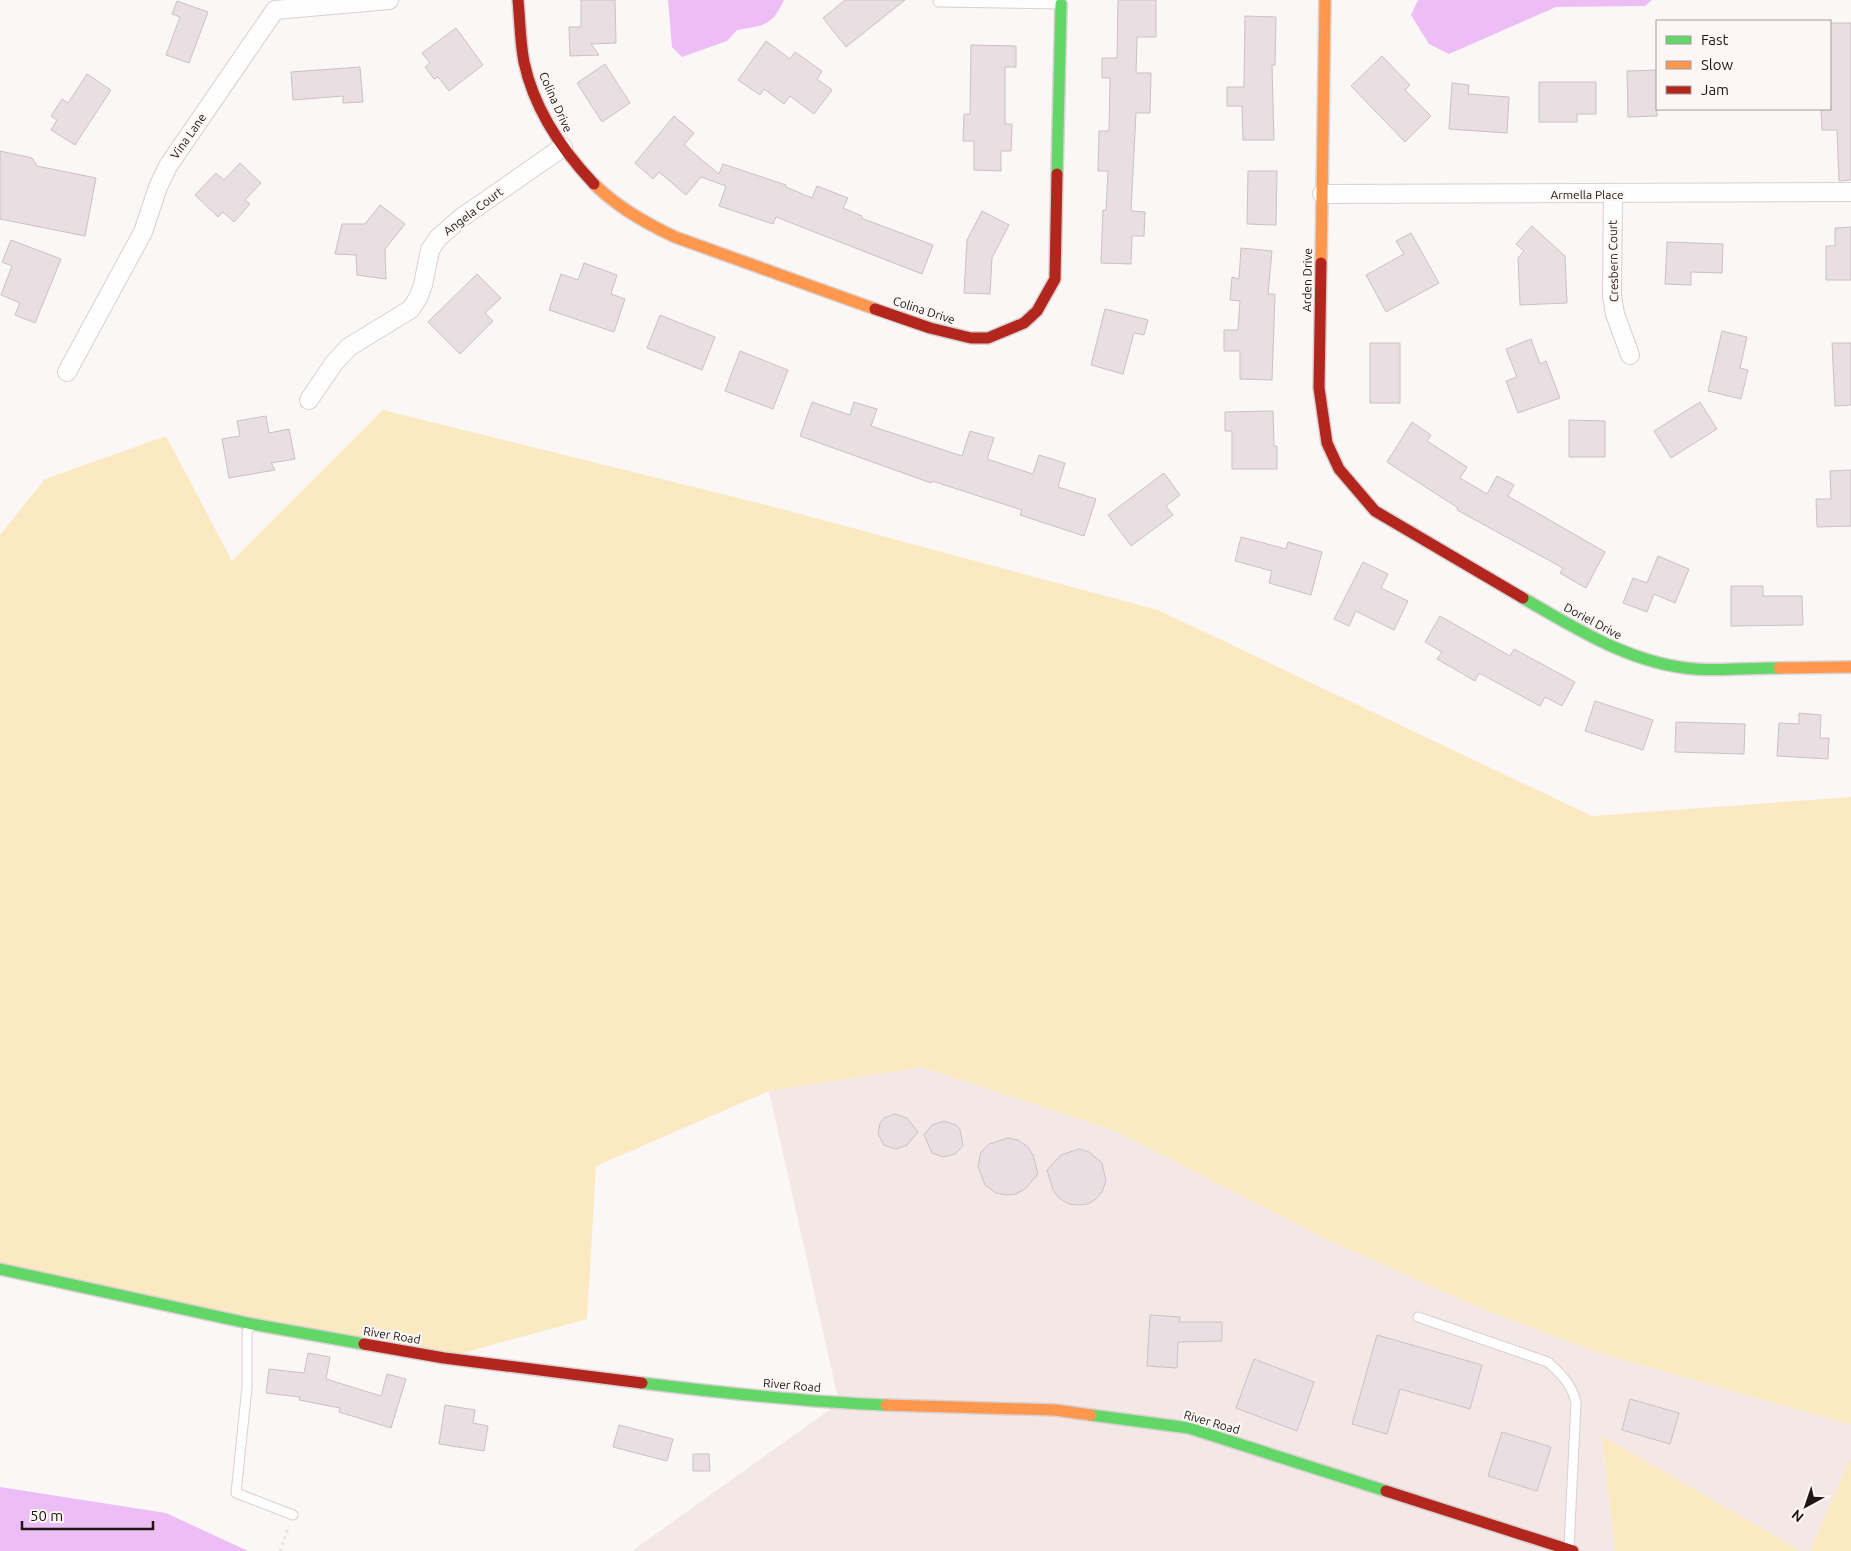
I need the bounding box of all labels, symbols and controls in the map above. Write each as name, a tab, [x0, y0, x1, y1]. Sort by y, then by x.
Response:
legend	[1656, 20, 1831, 110]
text: Fast	[1701, 31, 1729, 48]
text: Slow	[1701, 56, 1734, 73]
street label: Colina Drive	[537, 70, 575, 134]
text: Jam	[1701, 81, 1729, 98]
street label: Vina Lane	[168, 111, 208, 161]
street label: Angela Court	[441, 184, 505, 237]
street label: Armella Place	[1550, 188, 1624, 201]
street label: Cresbern Court	[1606, 220, 1620, 302]
street label: Arden Drive	[1300, 248, 1314, 312]
street label: Colina Drive	[891, 294, 957, 326]
street label: Doriel Drive	[1562, 600, 1624, 642]
street label: River Road	[362, 1324, 422, 1346]
street label: River Road	[763, 1376, 821, 1394]
street label: River Road	[1182, 1408, 1242, 1436]
north arrow	[1781, 1481, 1831, 1531]
scale bar	[22, 1498, 154, 1530]
text: N	[1788, 1506, 1807, 1525]
text: 50 m	[30, 1507, 63, 1524]

